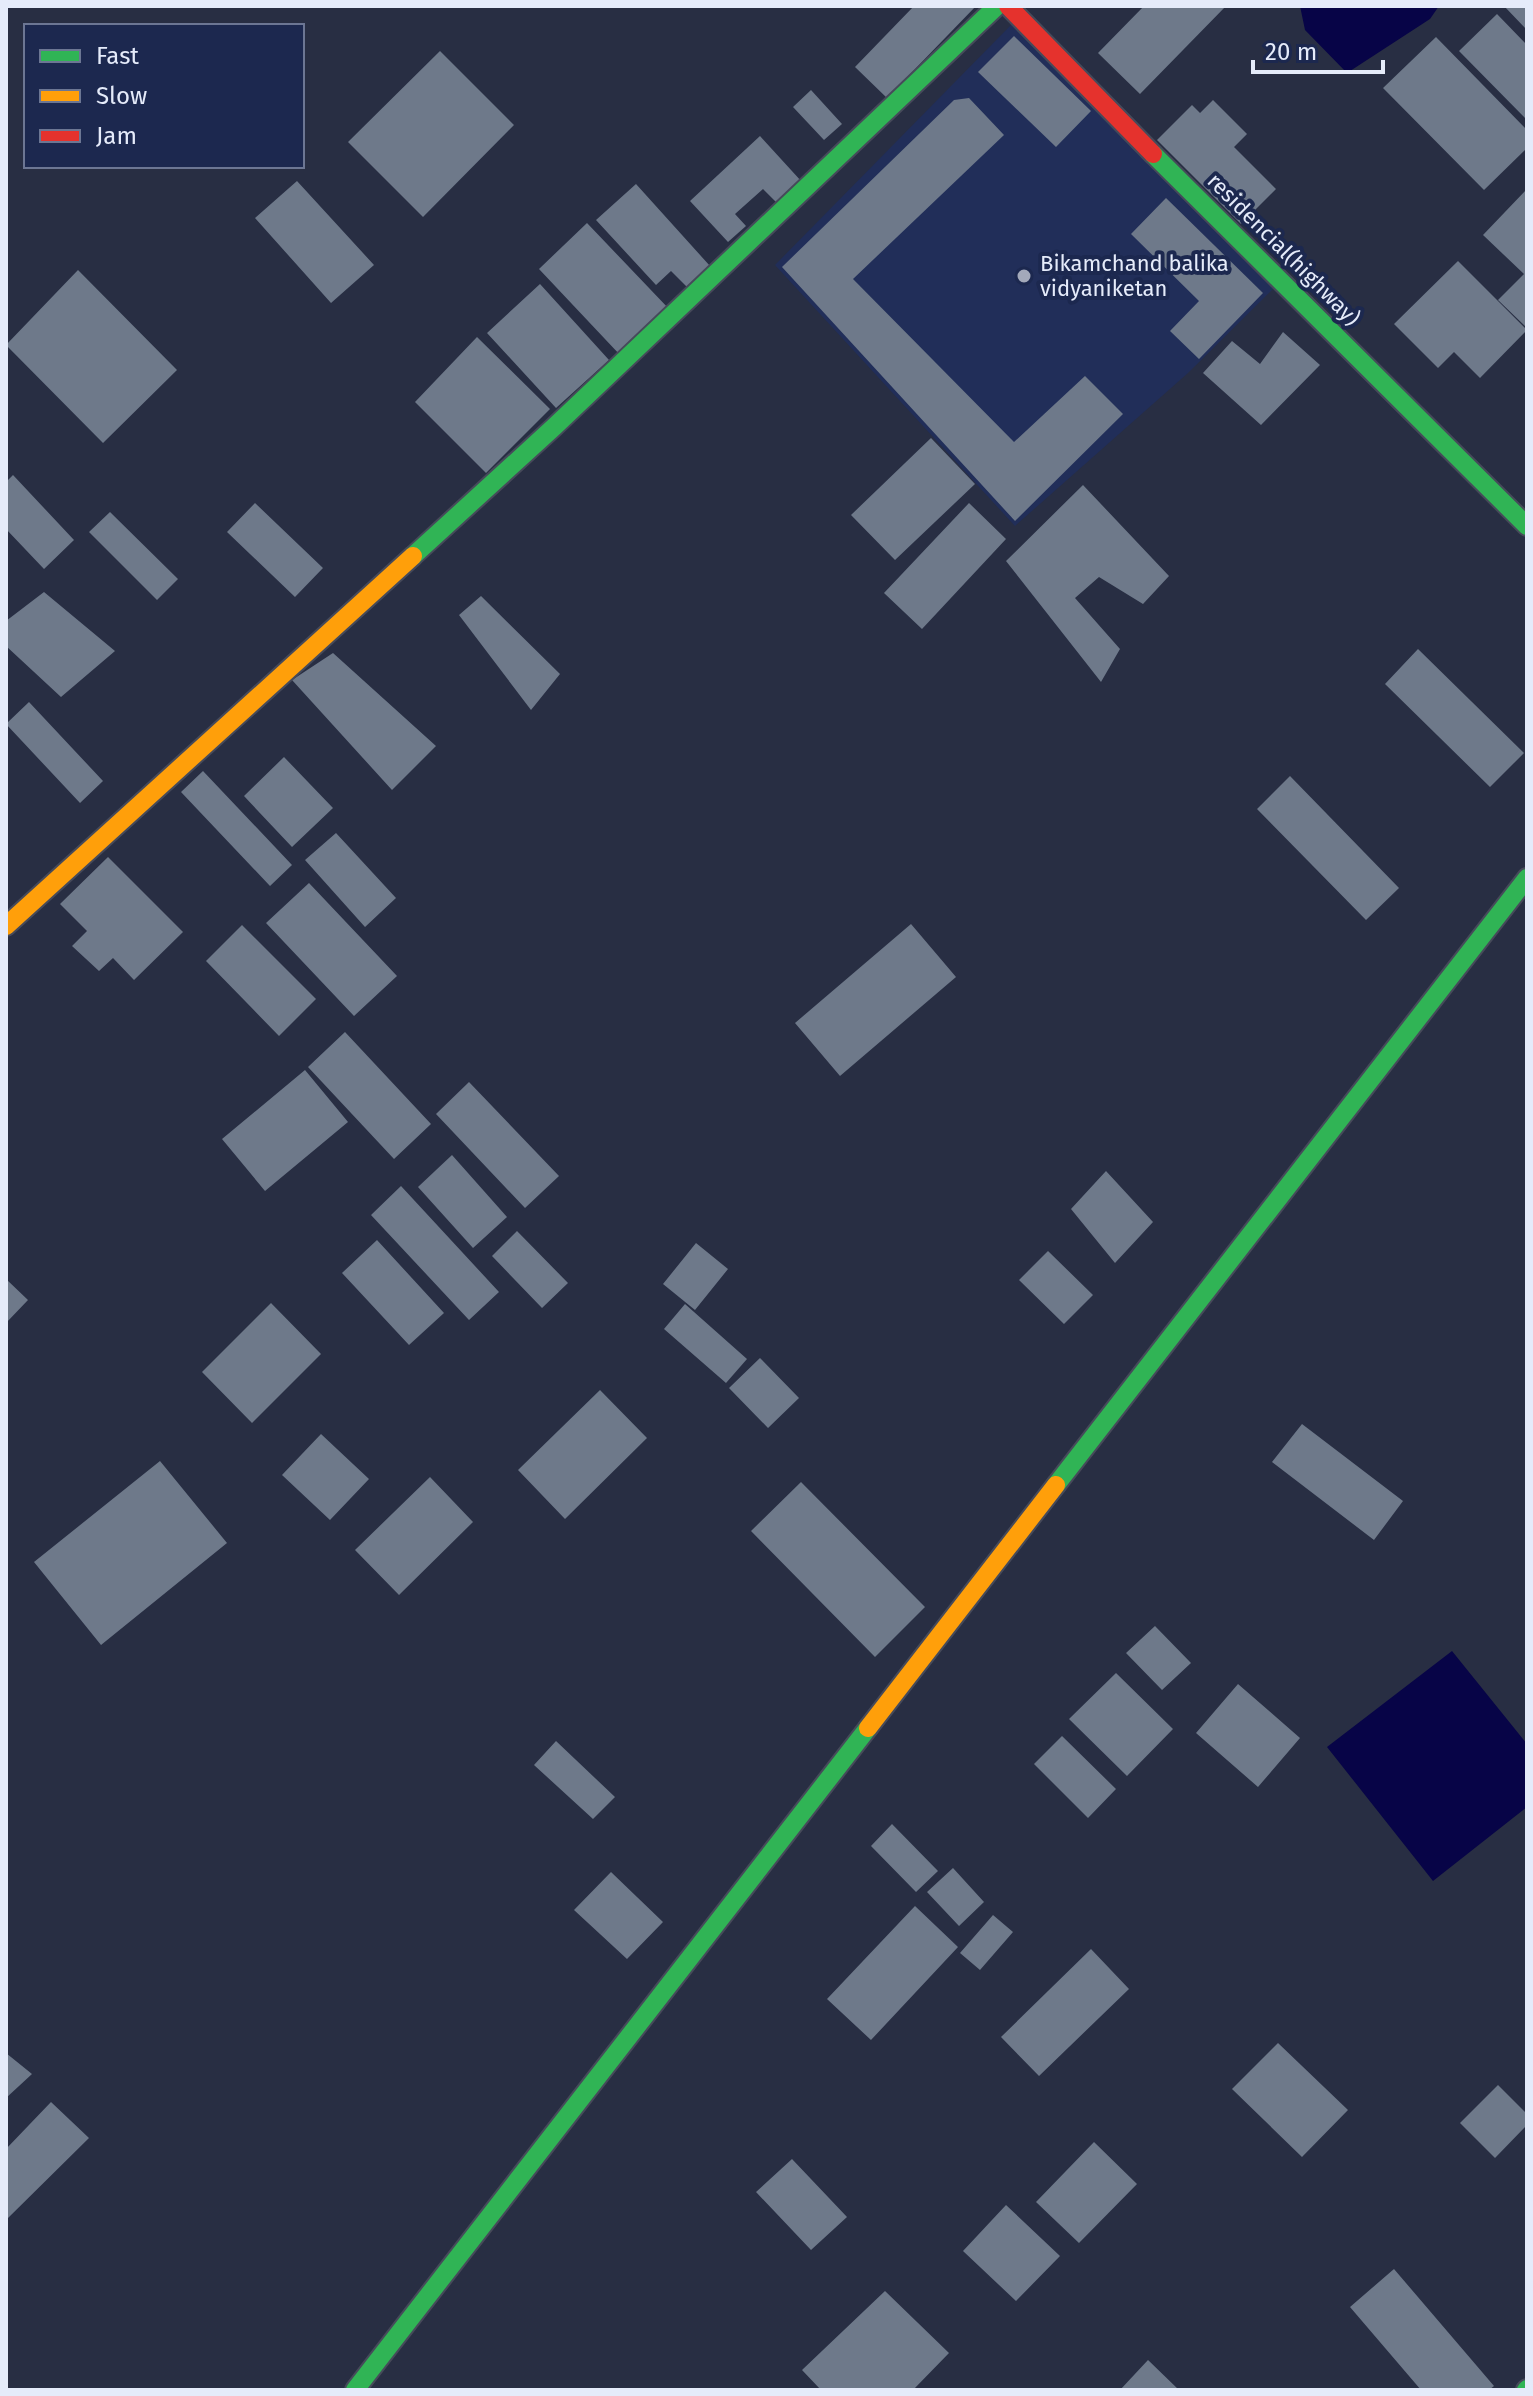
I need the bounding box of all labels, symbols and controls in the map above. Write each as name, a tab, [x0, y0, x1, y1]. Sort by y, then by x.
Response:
legend	[24, 24, 304, 168]
scale bar	[1253, 24, 1383, 74]
text: 20 m	[1265, 38, 1317, 66]
text: Fast	[96, 42, 139, 70]
text: Slow	[96, 82, 147, 110]
text: Jam	[96, 122, 137, 150]
street label: residencial(highway)	[1202, 167, 1366, 331]
place label: Bikamchand balika vidyaniketan	[1040, 250, 1229, 302]
marker: Bikamchand balika vidyaniketan	[1015, 267, 1033, 285]

